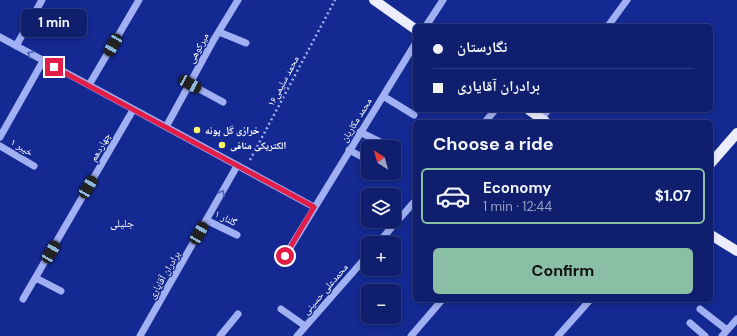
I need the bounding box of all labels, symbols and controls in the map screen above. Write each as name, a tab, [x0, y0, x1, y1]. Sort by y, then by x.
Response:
callout: 1 min	[21, 9, 87, 37]
text: 1 min	[38, 14, 70, 31]
street label: میرکوهی	[184, 30, 212, 66]
car	[102, 32, 124, 58]
text: نگارستان	[457, 37, 507, 57]
one-way arrow	[27, 51, 35, 59]
street label: محمد سلیمی۱۶	[264, 53, 302, 108]
route end	[45, 58, 63, 76]
car	[177, 73, 203, 95]
text: برادران آقایاری	[457, 76, 540, 96]
street label: محمد مکاریان	[337, 95, 375, 145]
place label: خرازی گل پونه	[205, 124, 260, 137]
marker: خرازی گل پونه	[192, 125, 202, 135]
street label: چهاردهم	[87, 130, 115, 164]
text: Choose a ride	[433, 132, 554, 156]
street label: خیبر ۱	[8, 135, 36, 159]
place label: الکتریکی منافی	[230, 139, 286, 152]
marker: الکتریکی منافی	[217, 140, 227, 150]
north arrow	[361, 140, 401, 180]
map controls	[361, 140, 401, 324]
car	[77, 174, 99, 200]
icon: car	[435, 178, 471, 214]
text: Economy	[483, 178, 551, 198]
text: $1.07	[655, 186, 691, 206]
button: layers	[361, 188, 401, 228]
one-way arrow	[217, 189, 224, 197]
text: 1 min · 12:44	[483, 198, 552, 215]
street label: گلنار ۱	[213, 207, 240, 229]
district label: جلیلی	[110, 216, 134, 230]
car	[188, 220, 210, 246]
button: +	[361, 236, 401, 276]
car	[40, 239, 62, 265]
route start	[276, 247, 294, 265]
button: Confirm	[433, 248, 693, 294]
street label: برادران آقایاری	[145, 249, 183, 301]
street label: محمدعلی حسینی	[299, 260, 351, 317]
button: −	[361, 284, 401, 324]

